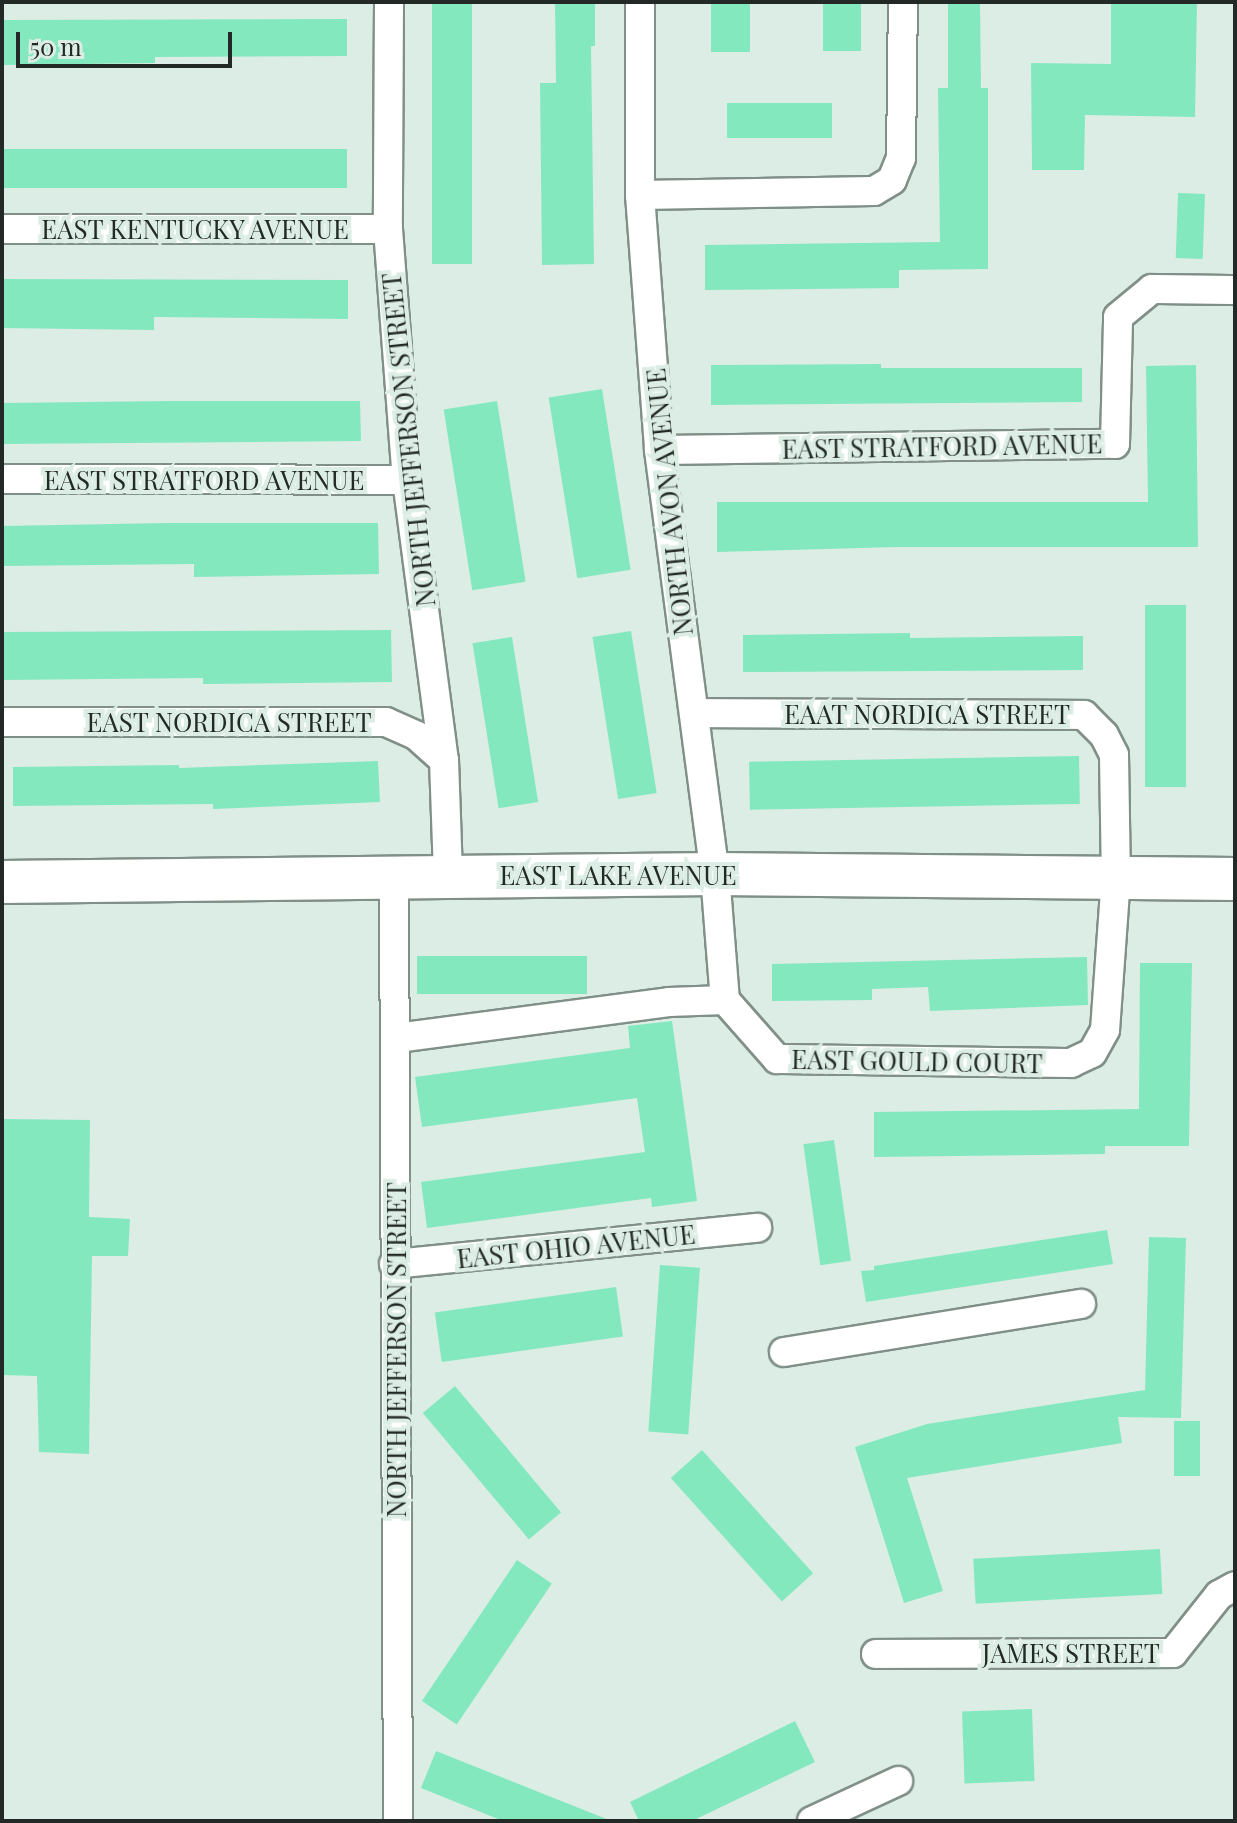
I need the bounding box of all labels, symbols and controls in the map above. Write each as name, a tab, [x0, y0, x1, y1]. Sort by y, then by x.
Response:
scale bar	[20, 16, 236, 66]
text: 50 m	[30, 30, 82, 62]
street label: EAST KENTUCKY AVENUE	[40, 213, 350, 245]
street label: NORTH JEFFERSON STREET	[375, 272, 441, 608]
street label: NORTH AVON AVENUE	[639, 366, 699, 638]
street label: EAST STRATFORD AVENUE	[781, 428, 1103, 464]
street label: EAST STRATFORD AVENUE	[43, 464, 365, 496]
street label: EAAT NORDICA STREET	[784, 698, 1070, 730]
street label: EAST NORDICA STREET	[86, 706, 372, 738]
street label: EAST LAKE AVENUE	[499, 859, 737, 891]
street label: EAST GOULD COURT	[791, 1043, 1043, 1079]
street label: NORTH JEFFERSON STREET	[380, 1182, 412, 1518]
street label: EAST OHIO AVENUE	[454, 1218, 698, 1274]
street label: JAMES STREET	[982, 1637, 1160, 1669]

